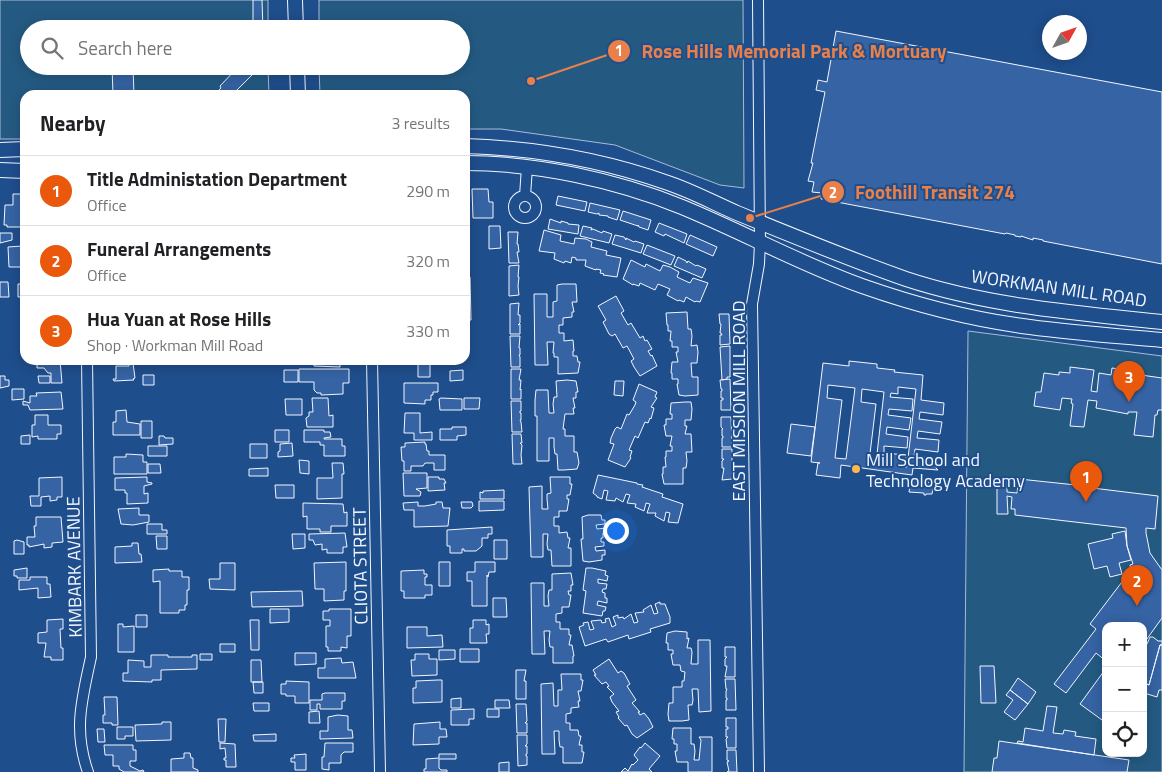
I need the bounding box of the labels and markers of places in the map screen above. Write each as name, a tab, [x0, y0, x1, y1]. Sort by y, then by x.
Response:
callout: Rose Hills Memorial Park & Mortuary	[607, 34, 957, 68]
callout: Foothill Transit 274	[820, 175, 1025, 209]
pin: 3	[1113, 361, 1145, 402]
place label: Mill School and Technology Academy	[866, 446, 1025, 494]
pin: 1	[1070, 461, 1102, 502]
marker: Mill School and Technology Academy	[850, 463, 862, 475]
pin: 2	[1121, 565, 1153, 606]

